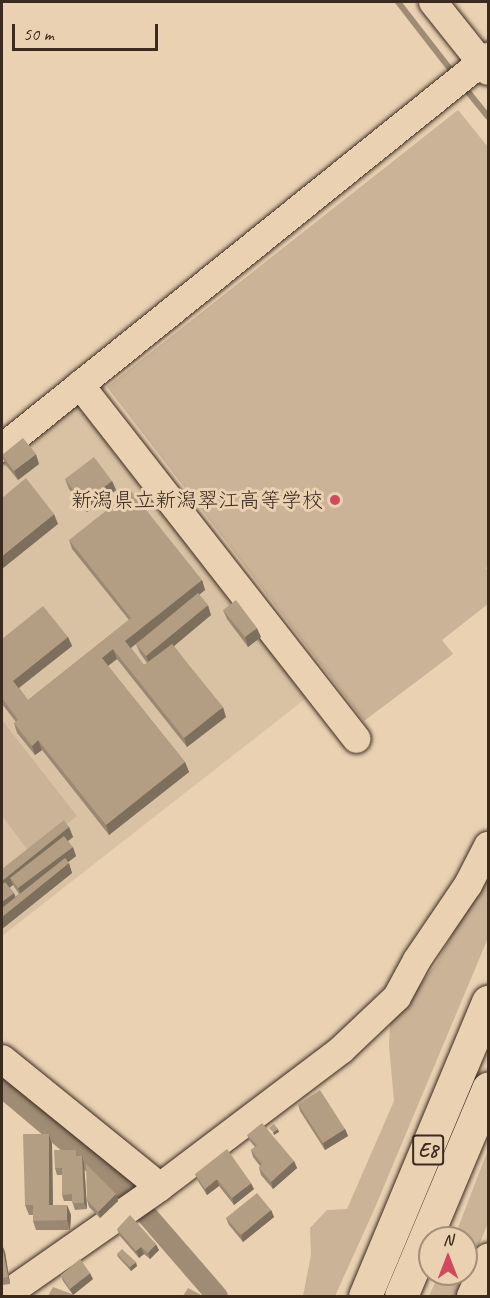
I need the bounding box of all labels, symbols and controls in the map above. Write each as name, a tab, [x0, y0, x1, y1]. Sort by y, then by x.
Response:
scale bar	[15, 12, 160, 50]
text: 50 m	[23, 23, 54, 45]
place label: 新潟県立新潟翠江高等学校	[71, 487, 323, 513]
marker: 新潟県立新潟翠江高等学校	[328, 493, 342, 507]
road number: E8	[412, 1133, 444, 1167]
north arrow	[418, 1226, 478, 1286]
text: N	[443, 1230, 453, 1250]

